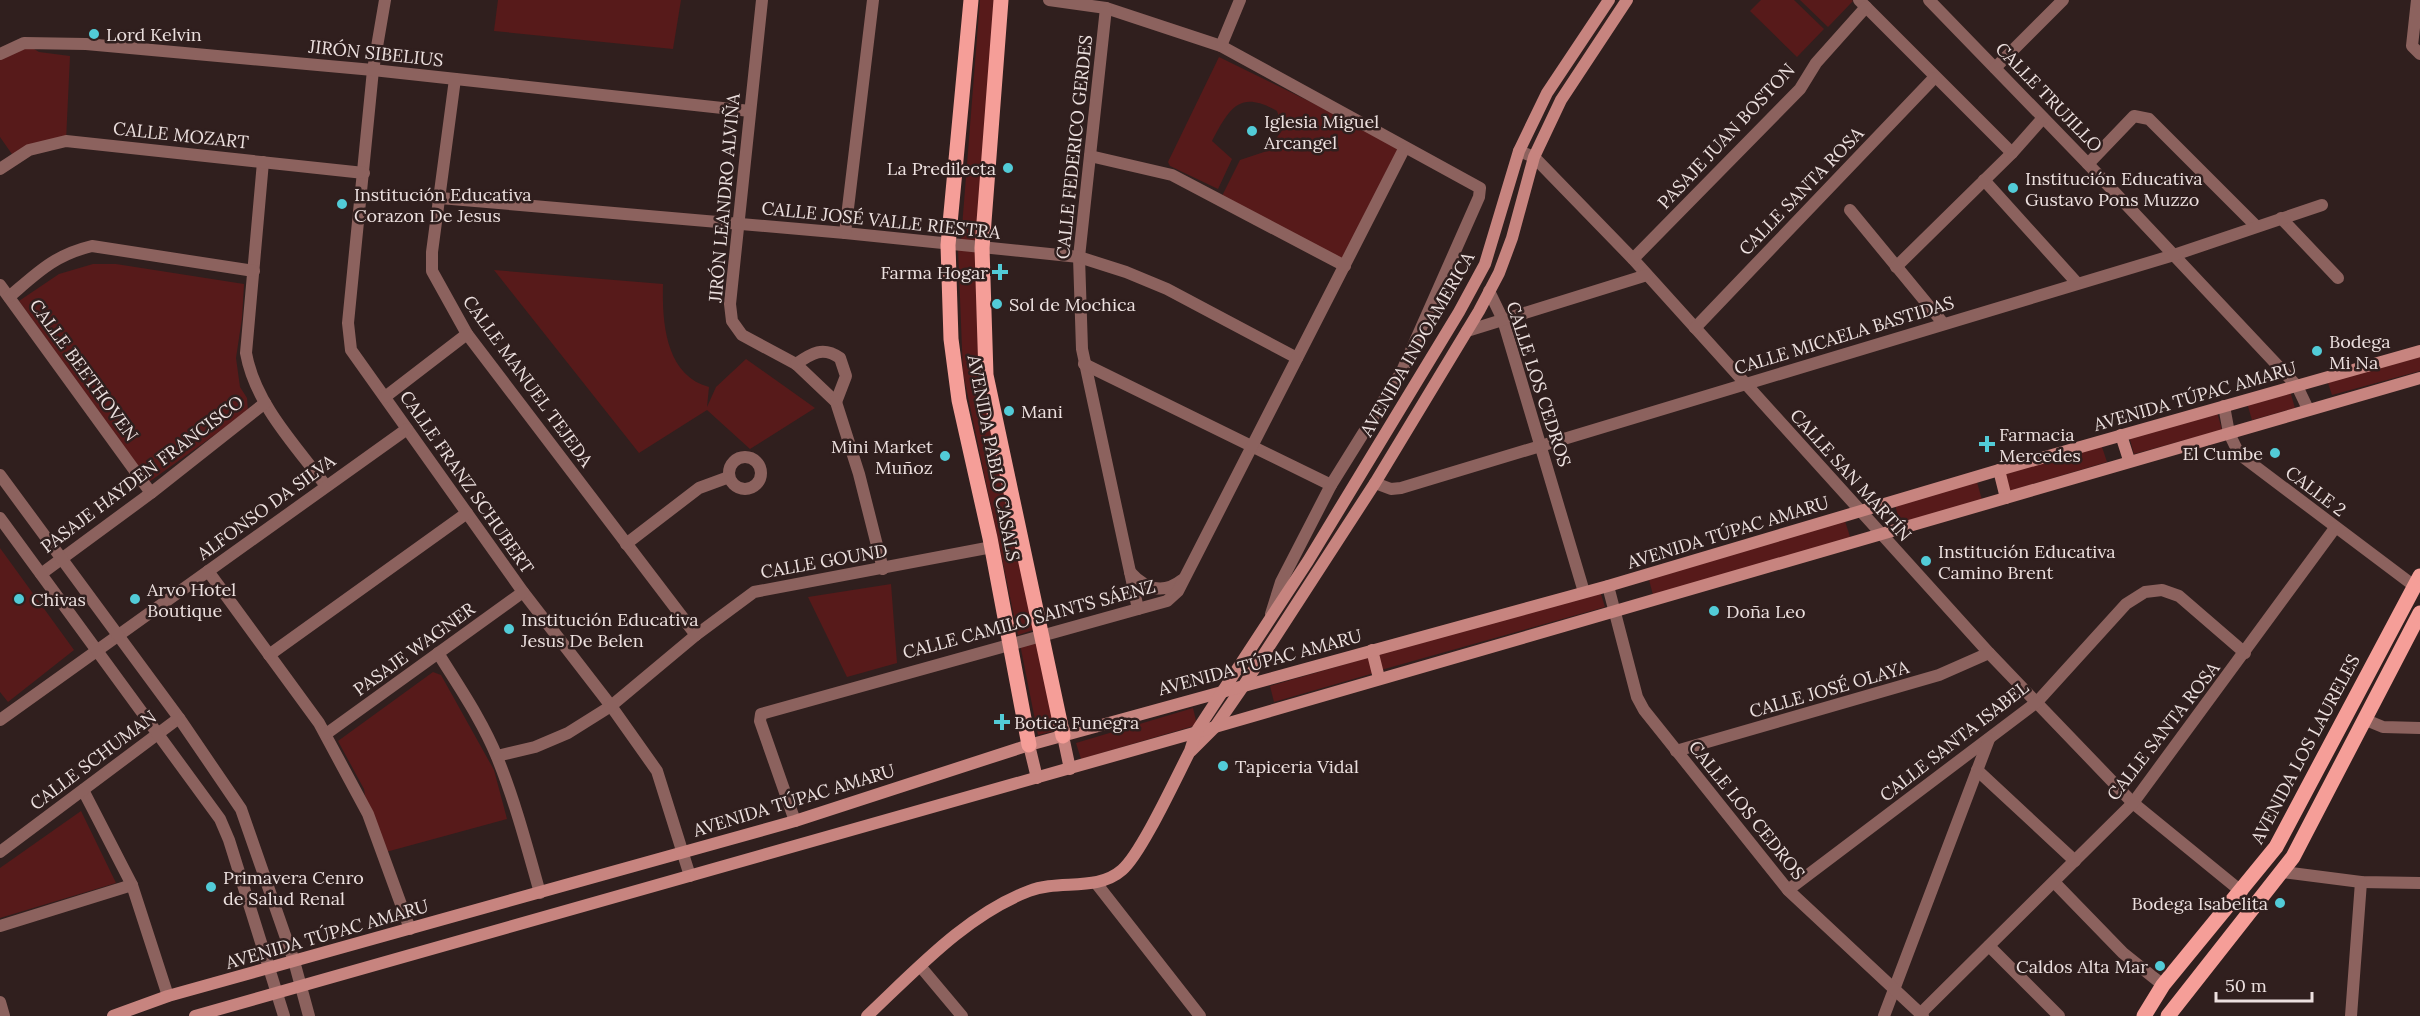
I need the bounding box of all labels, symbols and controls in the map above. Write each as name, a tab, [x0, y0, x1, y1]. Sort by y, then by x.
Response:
place label: Lord Kelvin	[106, 23, 202, 46]
marker: Lord Kelvin	[87, 27, 101, 41]
street label: JIRÓN SIBELIUS	[307, 34, 444, 72]
street label: CALLE FEDERICO GERDES	[1051, 34, 1097, 260]
street label: CALLE TRUJILLO	[1991, 37, 2107, 157]
street label: PASAJE JUAN BOSTON	[1652, 58, 1800, 214]
street label: JIRÓN LEANDRO ALVIÑA	[703, 92, 745, 305]
place label: Iglesia Miguel Arcangel	[1263, 110, 1379, 154]
street label: CALLE MOZART	[112, 116, 250, 154]
street label: CALLE SANTA ROSA	[1734, 121, 1869, 260]
marker: Iglesia Miguel Arcangel	[1245, 124, 1259, 138]
place label: La Predilecta	[887, 157, 996, 180]
marker: La Predilecta	[1001, 161, 1015, 175]
place label: Institución Educativa Gustavo Pons Muzzo	[2025, 167, 2203, 211]
marker: Institución Educativa Gustavo Pons Muzzo	[2006, 181, 2020, 195]
place label: Institución Educativa Corazon De Jesus	[354, 183, 532, 227]
street label: CALLE JOSÉ VALLE RIESTRA	[760, 196, 1002, 244]
marker: Institución Educativa Corazon De Jesus	[335, 197, 349, 211]
street label: AVENIDA INDOAMERICA	[1354, 247, 1480, 441]
place label: Farma Hogar	[880, 261, 988, 284]
marker: Farma Hogar	[993, 265, 1007, 279]
street label: CALLE MANUEL TEJEDA	[458, 291, 599, 472]
street label: CALLE MICAELA BASTIDAS	[1731, 291, 1957, 379]
place label: Sol de Mochica	[1009, 293, 1136, 316]
street label: CALLE BEETHOVEN	[25, 294, 143, 446]
marker: Sol de Mochica	[990, 297, 1004, 311]
street label: CALLE LOS CEDROS	[1501, 298, 1577, 470]
place label: Bodega Mi Na	[2329, 330, 2391, 374]
marker: Bodega Mi Na	[2310, 344, 2324, 358]
street label: AVENIDA PABLO CASALS	[963, 352, 1025, 563]
street label: AVENIDA TÚPAC AMARU	[2090, 356, 2299, 436]
street label: CALLE FRANZ SCHUBERT	[395, 386, 539, 579]
street label: PASAJE HAYDEN FRANCISCO	[36, 390, 248, 558]
place label: Mani	[1021, 400, 1063, 423]
marker: Mani	[1002, 404, 1016, 418]
street label: CALLE SAN MARTÍN	[1785, 404, 1917, 546]
place label: Farmacia Mercedes	[1999, 423, 2081, 467]
place label: Mini Market Muñoz	[831, 435, 933, 479]
marker: Farmacia Mercedes	[1980, 437, 1994, 451]
place label: El Cumbe	[2183, 442, 2263, 465]
marker: El Cumbe	[2268, 446, 2282, 460]
street label: ALFONSO DA SILVA	[192, 449, 340, 565]
marker: Mini Market Muñoz	[938, 449, 952, 463]
street label: CALLE 2	[2281, 461, 2351, 521]
street label: AVENIDA TÚPAC AMARU	[1623, 490, 1832, 574]
street label: CALLE GOUND	[759, 538, 889, 584]
place label: Institución Educativa Camino Brent	[1938, 540, 2116, 584]
marker: Institución Educativa Camino Brent	[1919, 554, 1933, 568]
street label: CALLE CAMILO SAINTS SÁENZ	[900, 574, 1158, 664]
place label: Arvo Hotel Boutique	[146, 578, 236, 622]
place label: Chivas	[31, 588, 86, 611]
marker: Chivas	[12, 592, 26, 606]
marker: Arvo Hotel Boutique	[128, 592, 142, 606]
street label: PASAJE WAGNER	[349, 597, 480, 701]
place label: Doña Leo	[1726, 600, 1806, 623]
marker: Doña Leo	[1707, 604, 1721, 618]
place label: Institución Educativa Jesus De Belen	[520, 608, 699, 652]
marker: Institución Educativa Jesus De Belen	[502, 622, 516, 636]
street label: AVENIDA TÚPAC AMARU	[1155, 624, 1364, 701]
street label: AVENIDA LOS LAURELES	[2245, 650, 2365, 848]
street label: CALLE JOSÉ OLAYA	[1747, 655, 1912, 723]
street label: CALLE SANTA ROSA	[2102, 656, 2225, 805]
street label: CALLE SANTA ISABEL	[1875, 675, 2034, 806]
street label: CALLE SCHUMAN	[25, 705, 161, 815]
place label: Botica Funegra	[1014, 711, 1139, 734]
marker: Botica Funegra	[995, 715, 1009, 729]
street label: CALLE LOS CEDROS	[1684, 736, 1810, 884]
place label: Tapiceria Vidal	[1235, 755, 1359, 778]
street label: AVENIDA TÚPAC AMARU	[689, 758, 898, 842]
marker: Tapiceria Vidal	[1216, 759, 1230, 773]
place label: Primavera Cenro de Salud Renal	[223, 866, 364, 910]
marker: Primavera Cenro de Salud Renal	[204, 880, 218, 894]
place label: Bodega Isabelita	[2132, 892, 2268, 915]
street label: AVENIDA TÚPAC AMARU	[222, 894, 431, 974]
marker: Bodega Isabelita	[2273, 896, 2287, 910]
place label: Caldos Alta Mar	[2016, 955, 2148, 978]
marker: Caldos Alta Mar	[2153, 959, 2167, 973]
scale bar	[2216, 965, 2312, 1003]
text: 50 m	[2225, 974, 2267, 997]

